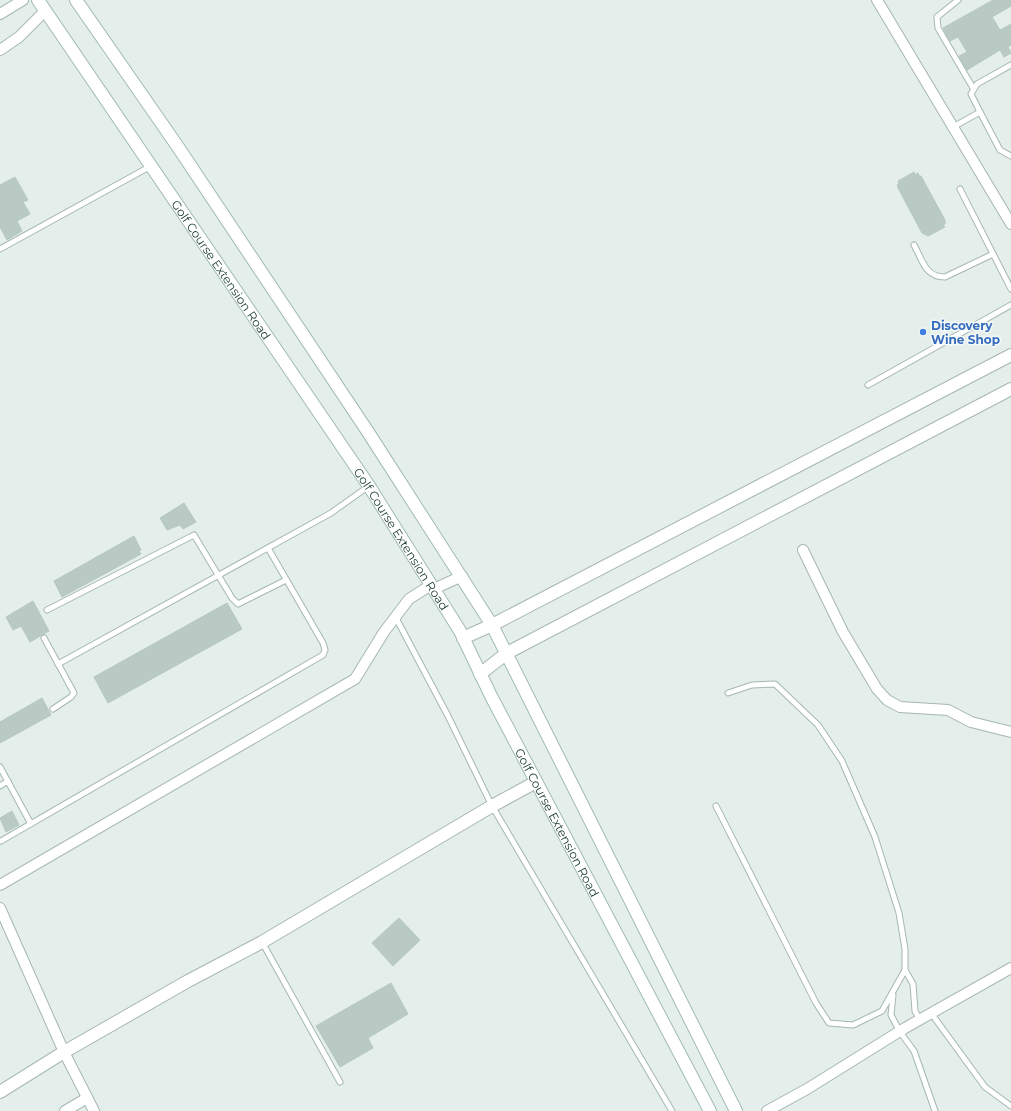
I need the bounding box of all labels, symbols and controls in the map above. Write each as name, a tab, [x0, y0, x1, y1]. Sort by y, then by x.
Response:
street label: Golf Course Extension Road	[169, 197, 274, 342]
place label: Discovery Wine Shop	[931, 318, 1000, 347]
marker: Discovery Wine Shop	[918, 327, 928, 337]
street label: Golf Course Extension Road	[351, 464, 452, 613]
street label: Golf Course Extension Road	[512, 745, 603, 899]

